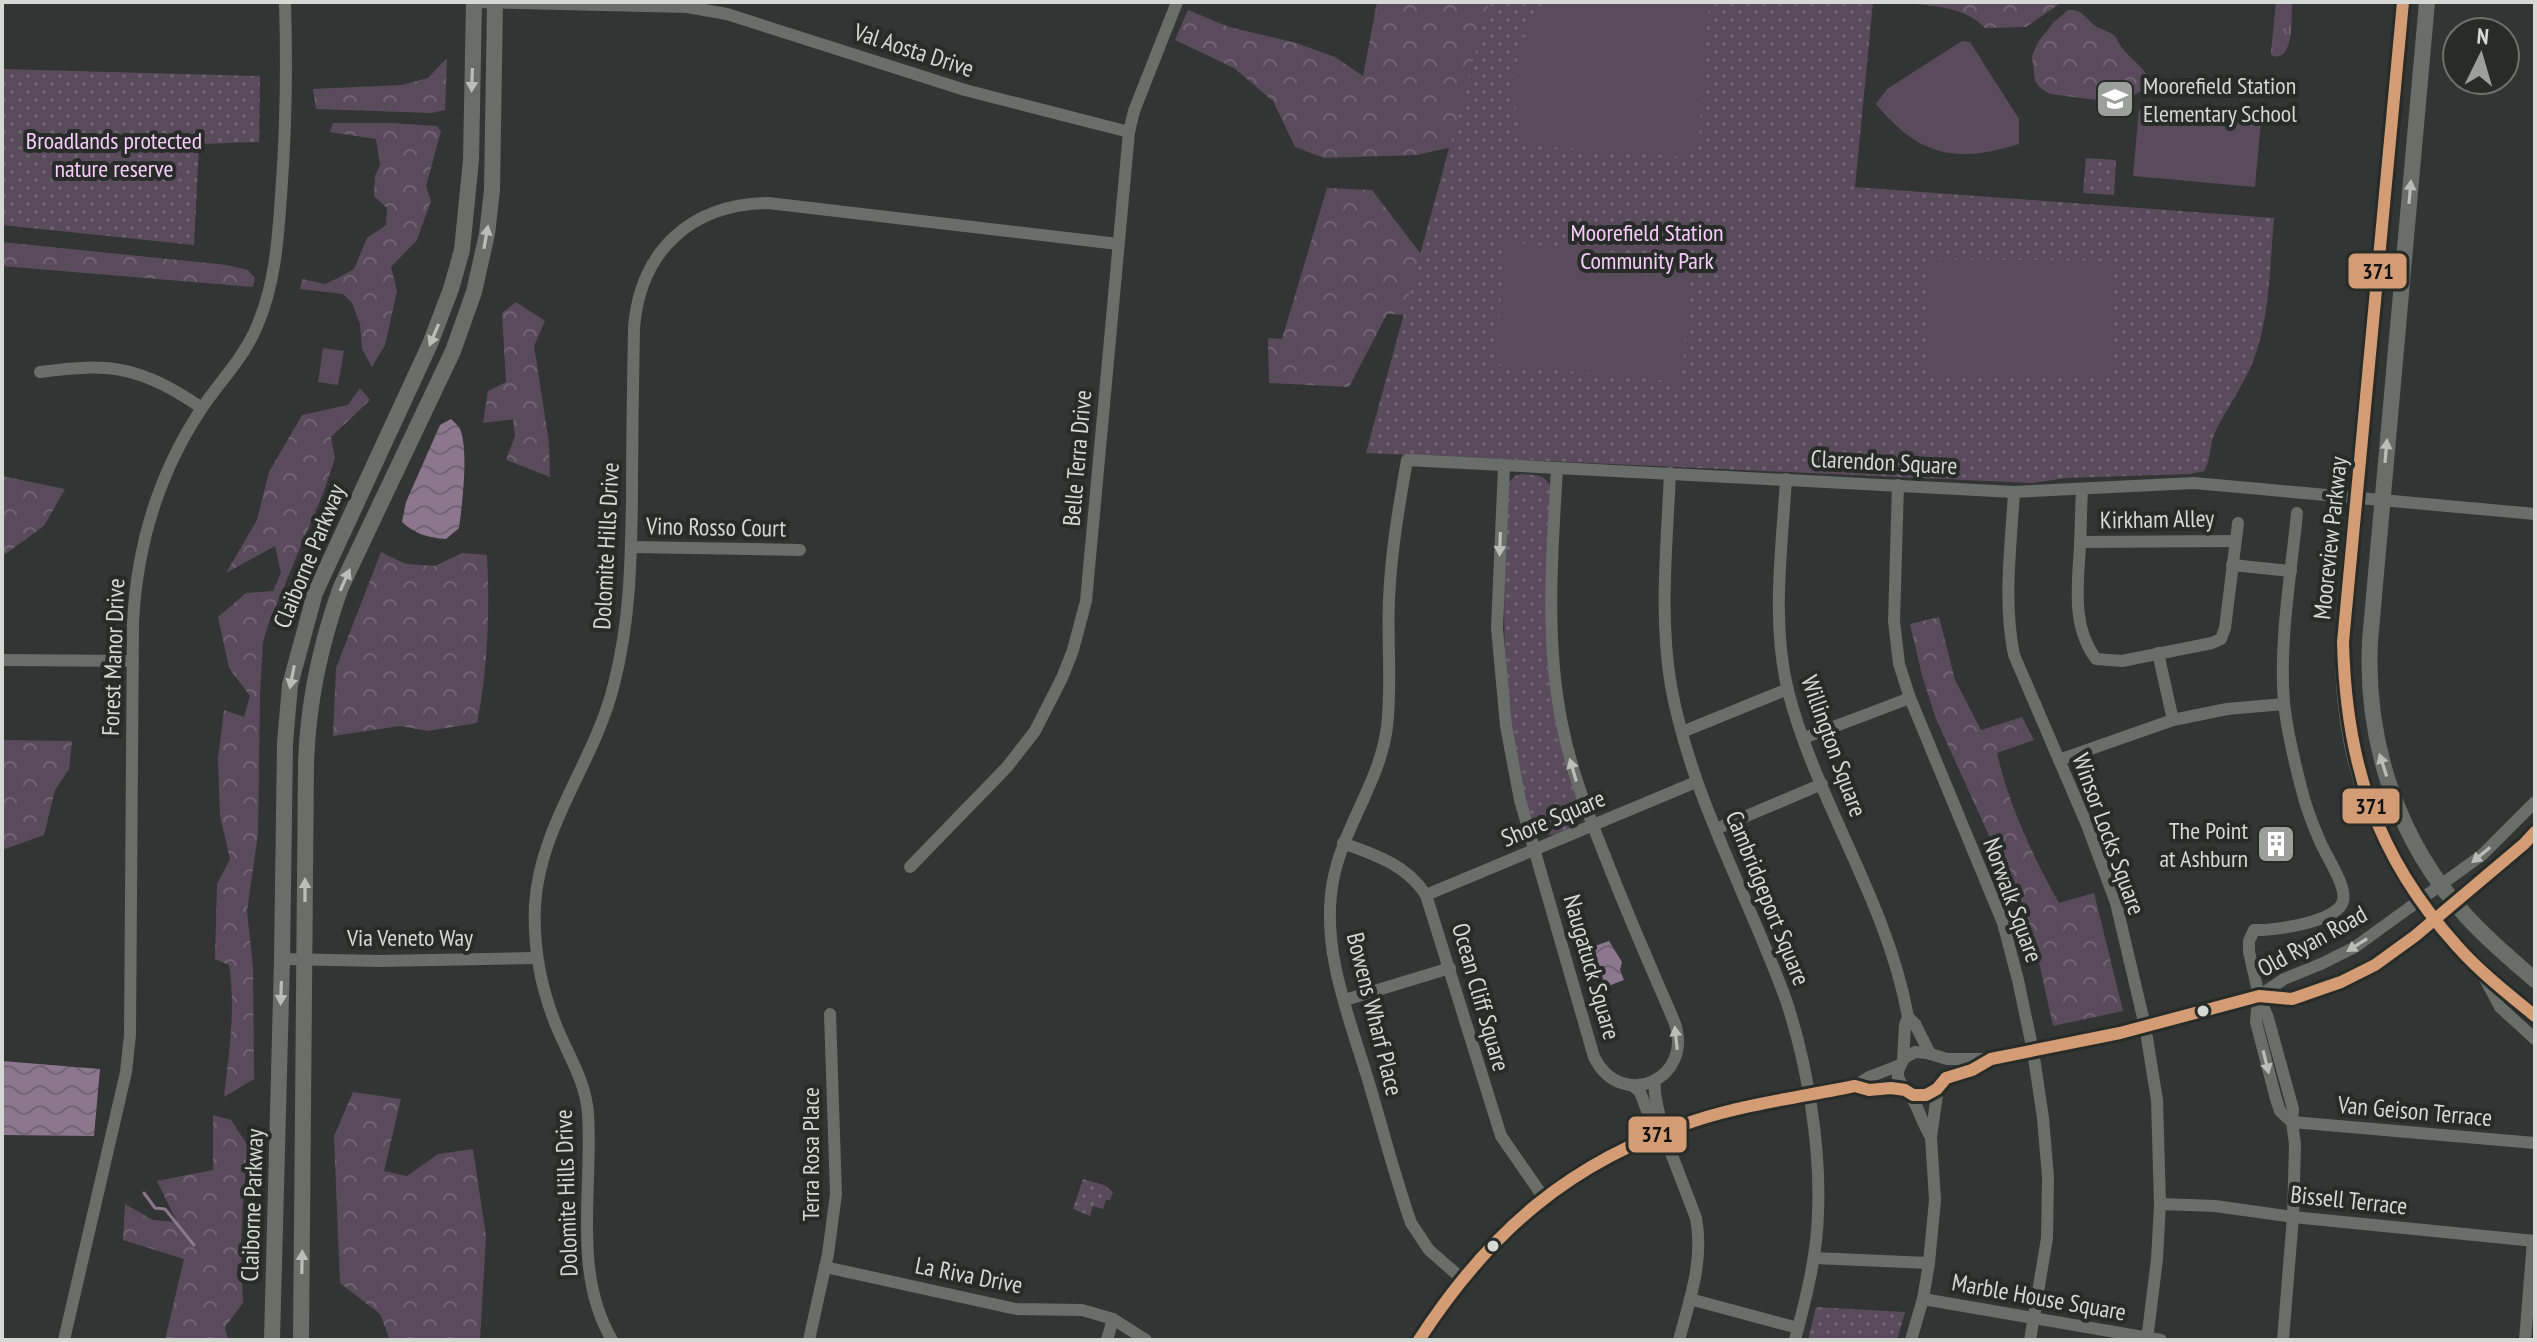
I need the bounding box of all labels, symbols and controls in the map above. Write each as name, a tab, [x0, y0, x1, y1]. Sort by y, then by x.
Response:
street label: Val Aosta Drive	[849, 16, 978, 84]
north arrow	[2441, 16, 2521, 96]
text: N	[2476, 22, 2490, 51]
one-way arrow	[466, 68, 479, 93]
place label: Moorefield Station Elementary School	[2143, 70, 2297, 129]
school or university icon: Moorefield Station Elementary School	[2094, 78, 2136, 120]
park label: Broadlands protected nature reserve	[26, 125, 202, 184]
one-way arrow	[2403, 179, 2416, 204]
park label: Moorefield Station Community Park	[1570, 217, 1724, 276]
one-way arrow	[480, 224, 492, 249]
line badge: 371	[2347, 252, 2408, 290]
text: 371	[2362, 257, 2394, 285]
one-way arrow	[427, 323, 440, 347]
street label: Belle Terra Drive	[1056, 389, 1098, 527]
one-way arrow	[2380, 438, 2393, 463]
street label: Clarendon Square	[1810, 443, 1958, 481]
street label: Mooreview Parkway	[2306, 455, 2354, 621]
street label: Dolomite Hills Drive	[586, 462, 626, 630]
street label: Claiborne Parkway	[266, 479, 352, 633]
street label: Kirkham Alley	[2100, 503, 2214, 535]
street label: Vino Rosso Court	[645, 510, 787, 544]
one-way arrow	[1494, 532, 1507, 557]
one-way arrow	[339, 568, 352, 591]
street label: Forest Manor Drive	[95, 578, 131, 736]
one-way arrow	[285, 665, 297, 690]
street label: Willington Square	[1794, 671, 1874, 821]
street label: Winsor Locks Square	[2065, 749, 2153, 919]
one-way arrow	[2376, 752, 2389, 776]
one-way arrow	[1567, 757, 1579, 782]
street label: Shore Square	[1496, 782, 1610, 854]
line badge: 371	[2341, 787, 2401, 825]
text: 371	[2355, 792, 2387, 820]
street label: Cambridgeport Square	[1719, 806, 1817, 990]
place label: The Point at Ashburn	[2159, 815, 2248, 874]
building icon: The Point at Ashburn	[2255, 823, 2297, 865]
street label: Norwalk Square	[1976, 834, 2050, 966]
one-way arrow	[2471, 846, 2491, 863]
one-way arrow	[299, 877, 311, 902]
street label: Naugatuck Square	[1557, 891, 1627, 1043]
street label: Old Ryan Road	[2252, 898, 2372, 984]
street label: Ocean Cliff Square	[1445, 919, 1517, 1075]
street label: Via Veneto Way	[346, 922, 473, 953]
street label: Bowens Wharf Place	[1340, 929, 1410, 1099]
one-way arrow	[2346, 937, 2368, 951]
one-way arrow	[275, 981, 288, 1006]
unlabelled marker	[2195, 1003, 2211, 1019]
one-way arrow	[1670, 1025, 1683, 1050]
one-way arrow	[2261, 1049, 2273, 1074]
street label: Terra Rosa Place	[795, 1087, 826, 1221]
street label: Van Geison Terrace	[2336, 1089, 2493, 1133]
street label: Dolomite Hills Drive	[548, 1109, 584, 1277]
line badge: 371	[1627, 1115, 1688, 1154]
text: 371	[1641, 1120, 1673, 1148]
street label: Claiborne Parkway	[234, 1128, 270, 1282]
street label: Bissell Terrace	[2289, 1178, 2409, 1222]
unlabelled marker	[1485, 1238, 1501, 1254]
one-way arrow	[296, 1249, 309, 1274]
street label: La Riva Drive	[913, 1249, 1025, 1301]
street label: Marble House Square	[1949, 1266, 2129, 1328]

